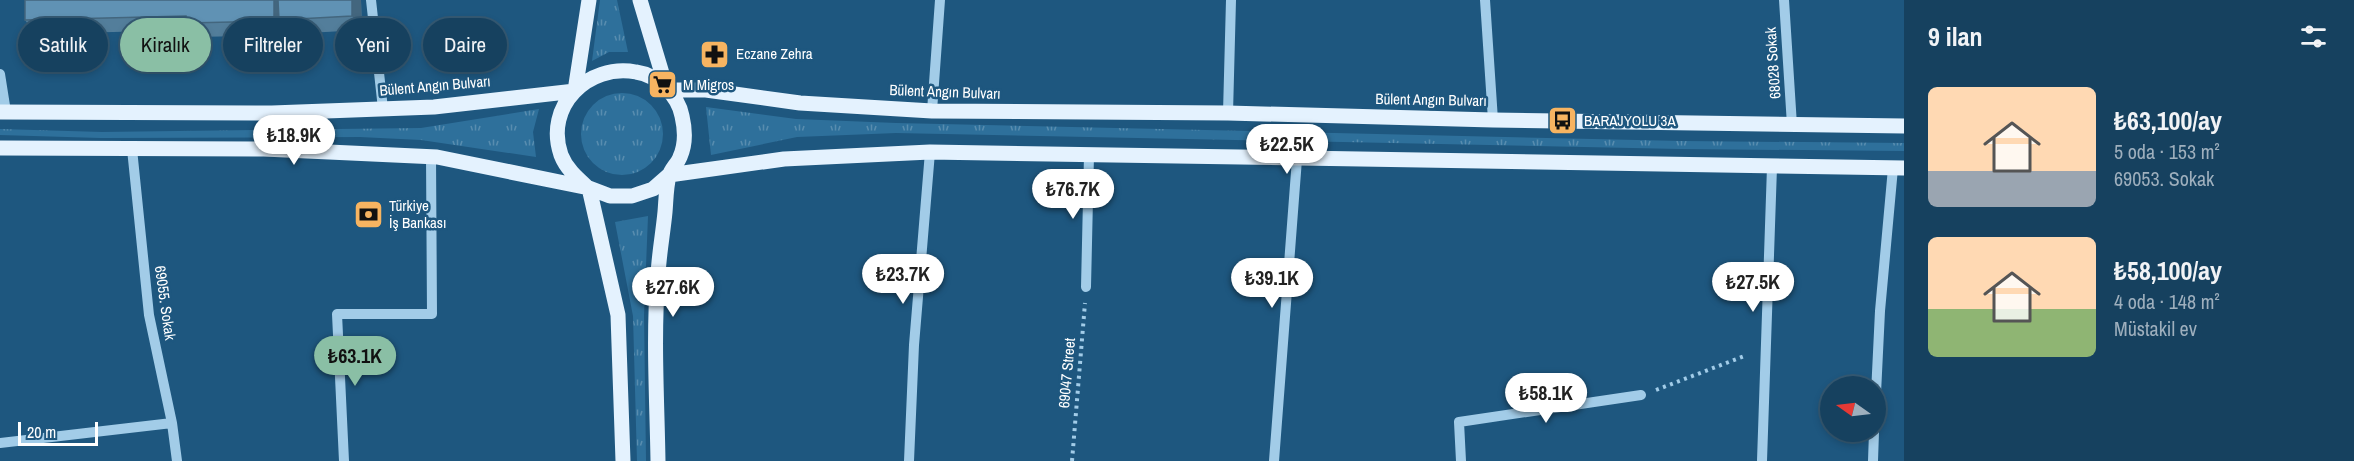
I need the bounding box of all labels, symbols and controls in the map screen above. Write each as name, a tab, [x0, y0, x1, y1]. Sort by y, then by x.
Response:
chip: Satılık	[18, 18, 108, 72]
chip: Kiralık	[120, 18, 211, 72]
chip: Filtreler	[223, 18, 323, 72]
chip: Yeni	[335, 18, 411, 72]
chip: Daire	[423, 18, 507, 72]
text: 9 ilan	[1928, 19, 1983, 54]
icon: filters	[2297, 20, 2330, 53]
street label: 68028 Sokak	[1759, 26, 1785, 100]
pharmacy icon: Eczane Zehra	[699, 38, 731, 70]
place label: Eczane Zehra	[736, 43, 813, 64]
supermarket icon: M Migros	[646, 69, 678, 101]
street label: Bülent Angın Bulvarı	[379, 70, 491, 101]
place label: M Migros	[683, 74, 734, 95]
street label: Bülent Angın Bulvarı	[889, 79, 1001, 104]
street label: Bülent Angın Bulvarı	[1375, 88, 1487, 111]
text: ₺63,100/ay	[2114, 103, 2222, 138]
bus stop icon: BARAJYOLU 3A	[1547, 105, 1579, 137]
place label: BARAJYOLU 3A	[1584, 110, 1676, 131]
icon: home	[1976, 111, 2048, 183]
pin: ₺18.9K	[245, 115, 343, 166]
text: ₺18.9K	[267, 121, 321, 148]
pin: ₺22.5K	[1238, 124, 1336, 175]
text: ₺22.5K	[1260, 130, 1314, 157]
text: 5 oda · 153 m²	[2114, 138, 2220, 165]
text: 69053. Sokak	[2114, 165, 2214, 192]
pin: ₺76.7K	[1024, 169, 1122, 220]
text: ₺76.7K	[1046, 175, 1100, 202]
place label: Türkiye İş Bankası	[389, 195, 446, 233]
bank icon: Türkiye İş Bankası	[352, 199, 384, 231]
text: ₺58,100/ay	[2114, 253, 2222, 288]
pin: ₺23.7K	[854, 254, 952, 305]
pin: ₺39.1K	[1223, 258, 1321, 309]
text: ₺23.7K	[876, 260, 930, 287]
icon: home	[1976, 261, 2048, 333]
pin: ₺27.5K	[1704, 262, 1802, 313]
street label: 69055. Sokak	[150, 264, 181, 342]
text: ₺39.1K	[1245, 264, 1299, 291]
pin: ₺27.6K	[624, 267, 722, 318]
text: ₺27.5K	[1726, 268, 1780, 295]
text: ₺27.6K	[646, 273, 700, 300]
text: 4 oda · 148 m²	[2114, 288, 2220, 315]
text: Müstakil ev	[2114, 315, 2197, 342]
pin: ₺63.1K	[306, 336, 404, 387]
street label: 69047 Street	[1053, 336, 1080, 409]
text: ₺63.1K	[328, 342, 382, 369]
pin: ₺58.1K	[1497, 373, 1595, 424]
north arrow	[1820, 376, 1886, 442]
map controls	[1820, 376, 1886, 442]
text: ₺58.1K	[1519, 379, 1573, 406]
scale bar	[18, 419, 98, 446]
text: 20 m	[27, 421, 56, 443]

